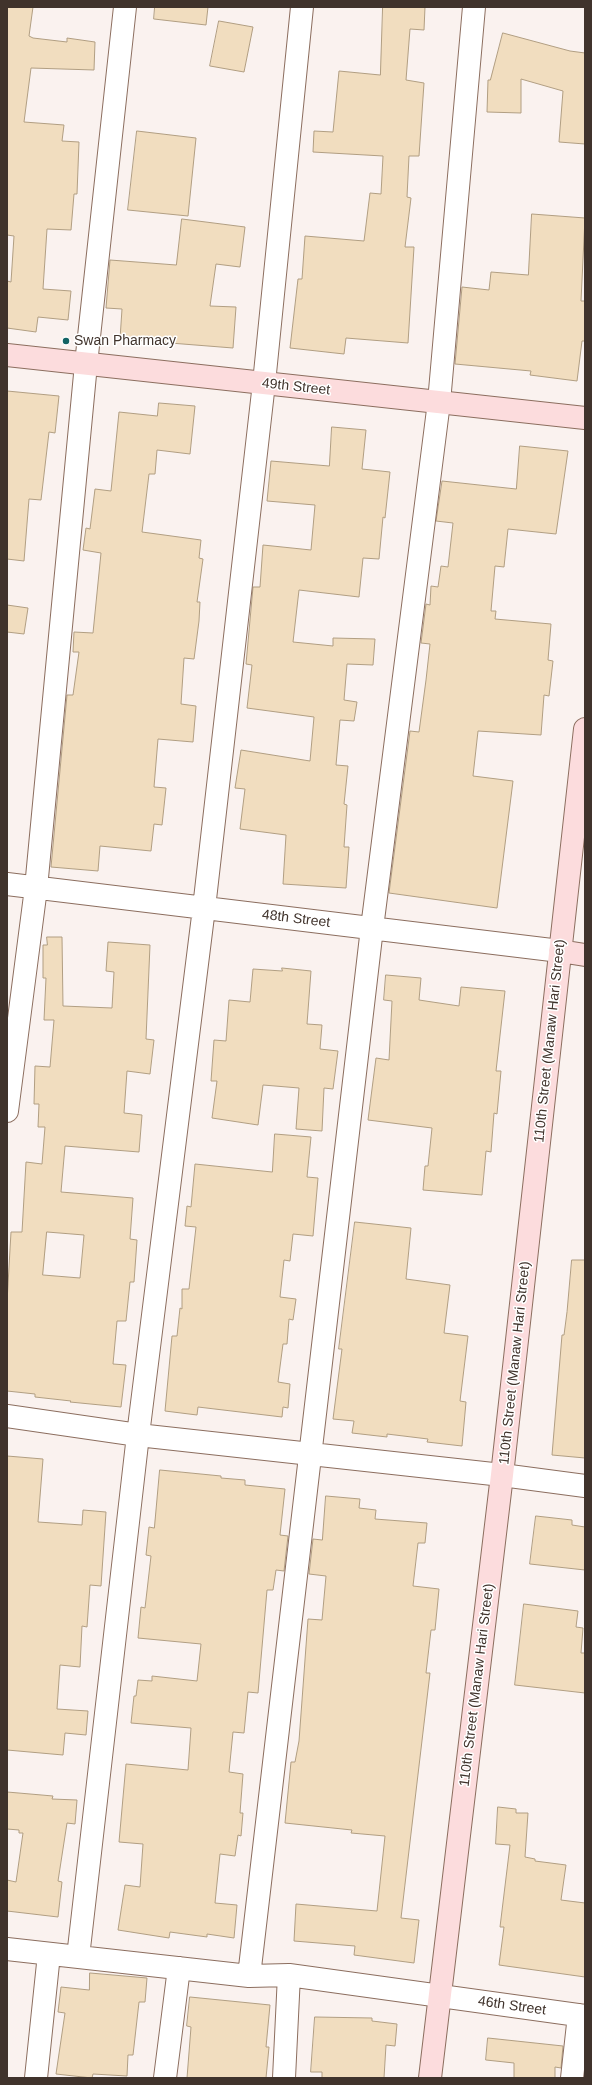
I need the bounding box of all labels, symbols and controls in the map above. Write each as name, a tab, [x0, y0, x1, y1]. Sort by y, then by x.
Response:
place label: Swan Pharmacy	[74, 333, 176, 349]
marker: Swan Pharmacy	[61, 336, 71, 346]
street label: 49th Street	[261, 375, 331, 399]
street label: 48th Street	[261, 906, 331, 932]
street label: 110th Street (Manaw Hari Street)	[531, 938, 569, 1144]
street label: 110th Street (Manaw Hari Street)	[496, 1260, 534, 1466]
street label: 110th Street (Manaw Hari Street)	[456, 1583, 498, 1787]
street label: 46th Street	[477, 1993, 547, 2019]

